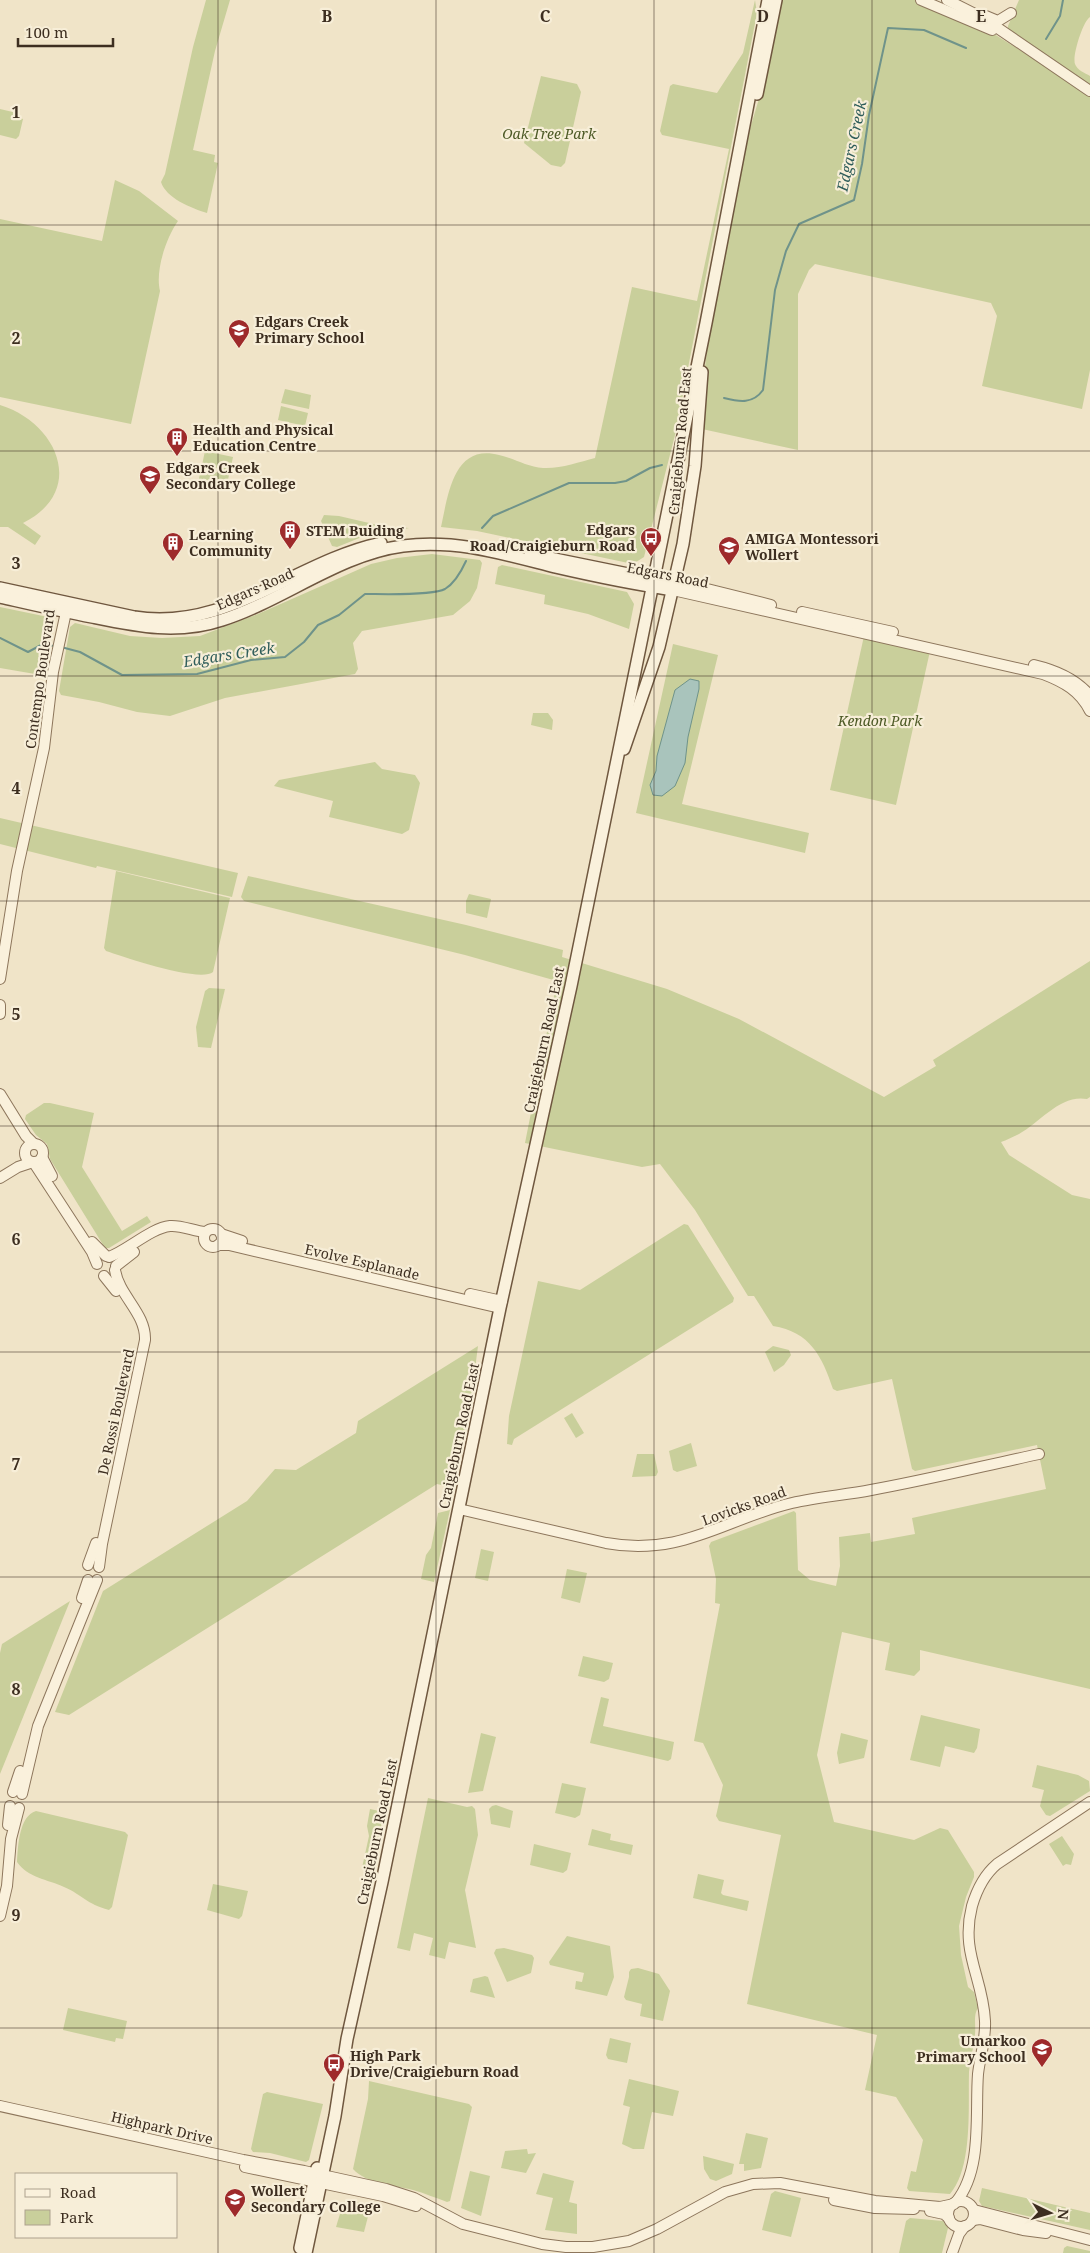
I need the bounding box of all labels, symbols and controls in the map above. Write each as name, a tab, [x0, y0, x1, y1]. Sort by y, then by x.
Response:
text: B	[322, 5, 333, 27]
text: C	[540, 5, 551, 27]
text: D	[757, 5, 769, 27]
text: E	[976, 5, 986, 27]
scale bar	[18, 15, 112, 47]
text: 100 m	[25, 22, 68, 42]
water label: Edgars Creek	[831, 98, 871, 194]
text: 1	[11, 101, 21, 123]
park label: Oak Tree Park	[502, 124, 597, 143]
place label: Edgars Creek Primary School	[255, 312, 364, 347]
school or university icon: Edgars Creek Primary School	[227, 318, 251, 349]
text: 2	[11, 327, 21, 349]
street label: Craigieburn Road East	[664, 366, 695, 516]
place label: Health and Physical Education Centre	[193, 420, 333, 455]
building icon: Health and Physical Education Centre	[165, 426, 189, 457]
place label: Edgars Creek Secondary College	[166, 458, 296, 493]
school or university icon: Edgars Creek Secondary College	[138, 464, 162, 495]
building icon: STEM Buiding	[278, 519, 302, 550]
place label: Edgars Road/Craigieburn Road	[470, 520, 635, 555]
place label: STEM Buiding	[306, 521, 404, 540]
place label: Learning Community	[189, 525, 273, 560]
bus stop icon: Edgars Road/Craigieburn Road	[639, 526, 663, 557]
place label: AMIGA Montessori Wollert	[745, 529, 879, 564]
building icon: Learning Community	[161, 531, 185, 562]
school or university icon: AMIGA Montessori Wollert	[717, 535, 741, 566]
text: 3	[11, 552, 21, 574]
street label: Edgars Road	[626, 557, 711, 592]
street label: Edgars Road	[213, 563, 297, 614]
street label: Contempo Boulevard	[20, 608, 59, 750]
water label: Edgars Creek	[181, 637, 276, 671]
park label: Kendon Park	[837, 711, 923, 730]
text: 4	[11, 777, 21, 799]
street label: Craigieburn Road East	[519, 965, 568, 1115]
text: 5	[11, 1003, 21, 1025]
text: 6	[11, 1228, 21, 1250]
street label: Evolve Esplanade	[303, 1239, 421, 1284]
street label: De Rossi Boulevard	[93, 1347, 138, 1477]
street label: Craigieburn Road East	[434, 1361, 483, 1511]
text: 7	[11, 1453, 21, 1475]
street label: Lovicks Road	[699, 1481, 789, 1530]
text: 8	[11, 1678, 21, 1700]
street label: Craigieburn Road East	[352, 1757, 401, 1907]
text: 9	[11, 1904, 21, 1926]
place label: Umarkoo Primary School	[917, 2031, 1026, 2066]
school or university icon: Umarkoo Primary School	[1030, 2037, 1054, 2068]
place label: High Park Drive/Craigieburn Road	[350, 2046, 519, 2081]
bus stop icon: High Park Drive/Craigieburn Road	[322, 2052, 346, 2083]
street label: Highpark Drive	[109, 2107, 215, 2148]
legend	[15, 2173, 178, 2238]
place label: Wollert Secondary College	[251, 2181, 381, 2216]
text: Road	[60, 2182, 96, 2202]
school or university icon: Wollert Secondary College	[223, 2187, 247, 2218]
north arrow	[1025, 2188, 1075, 2238]
text: Park	[60, 2207, 94, 2227]
text: N	[1054, 2208, 1073, 2221]

